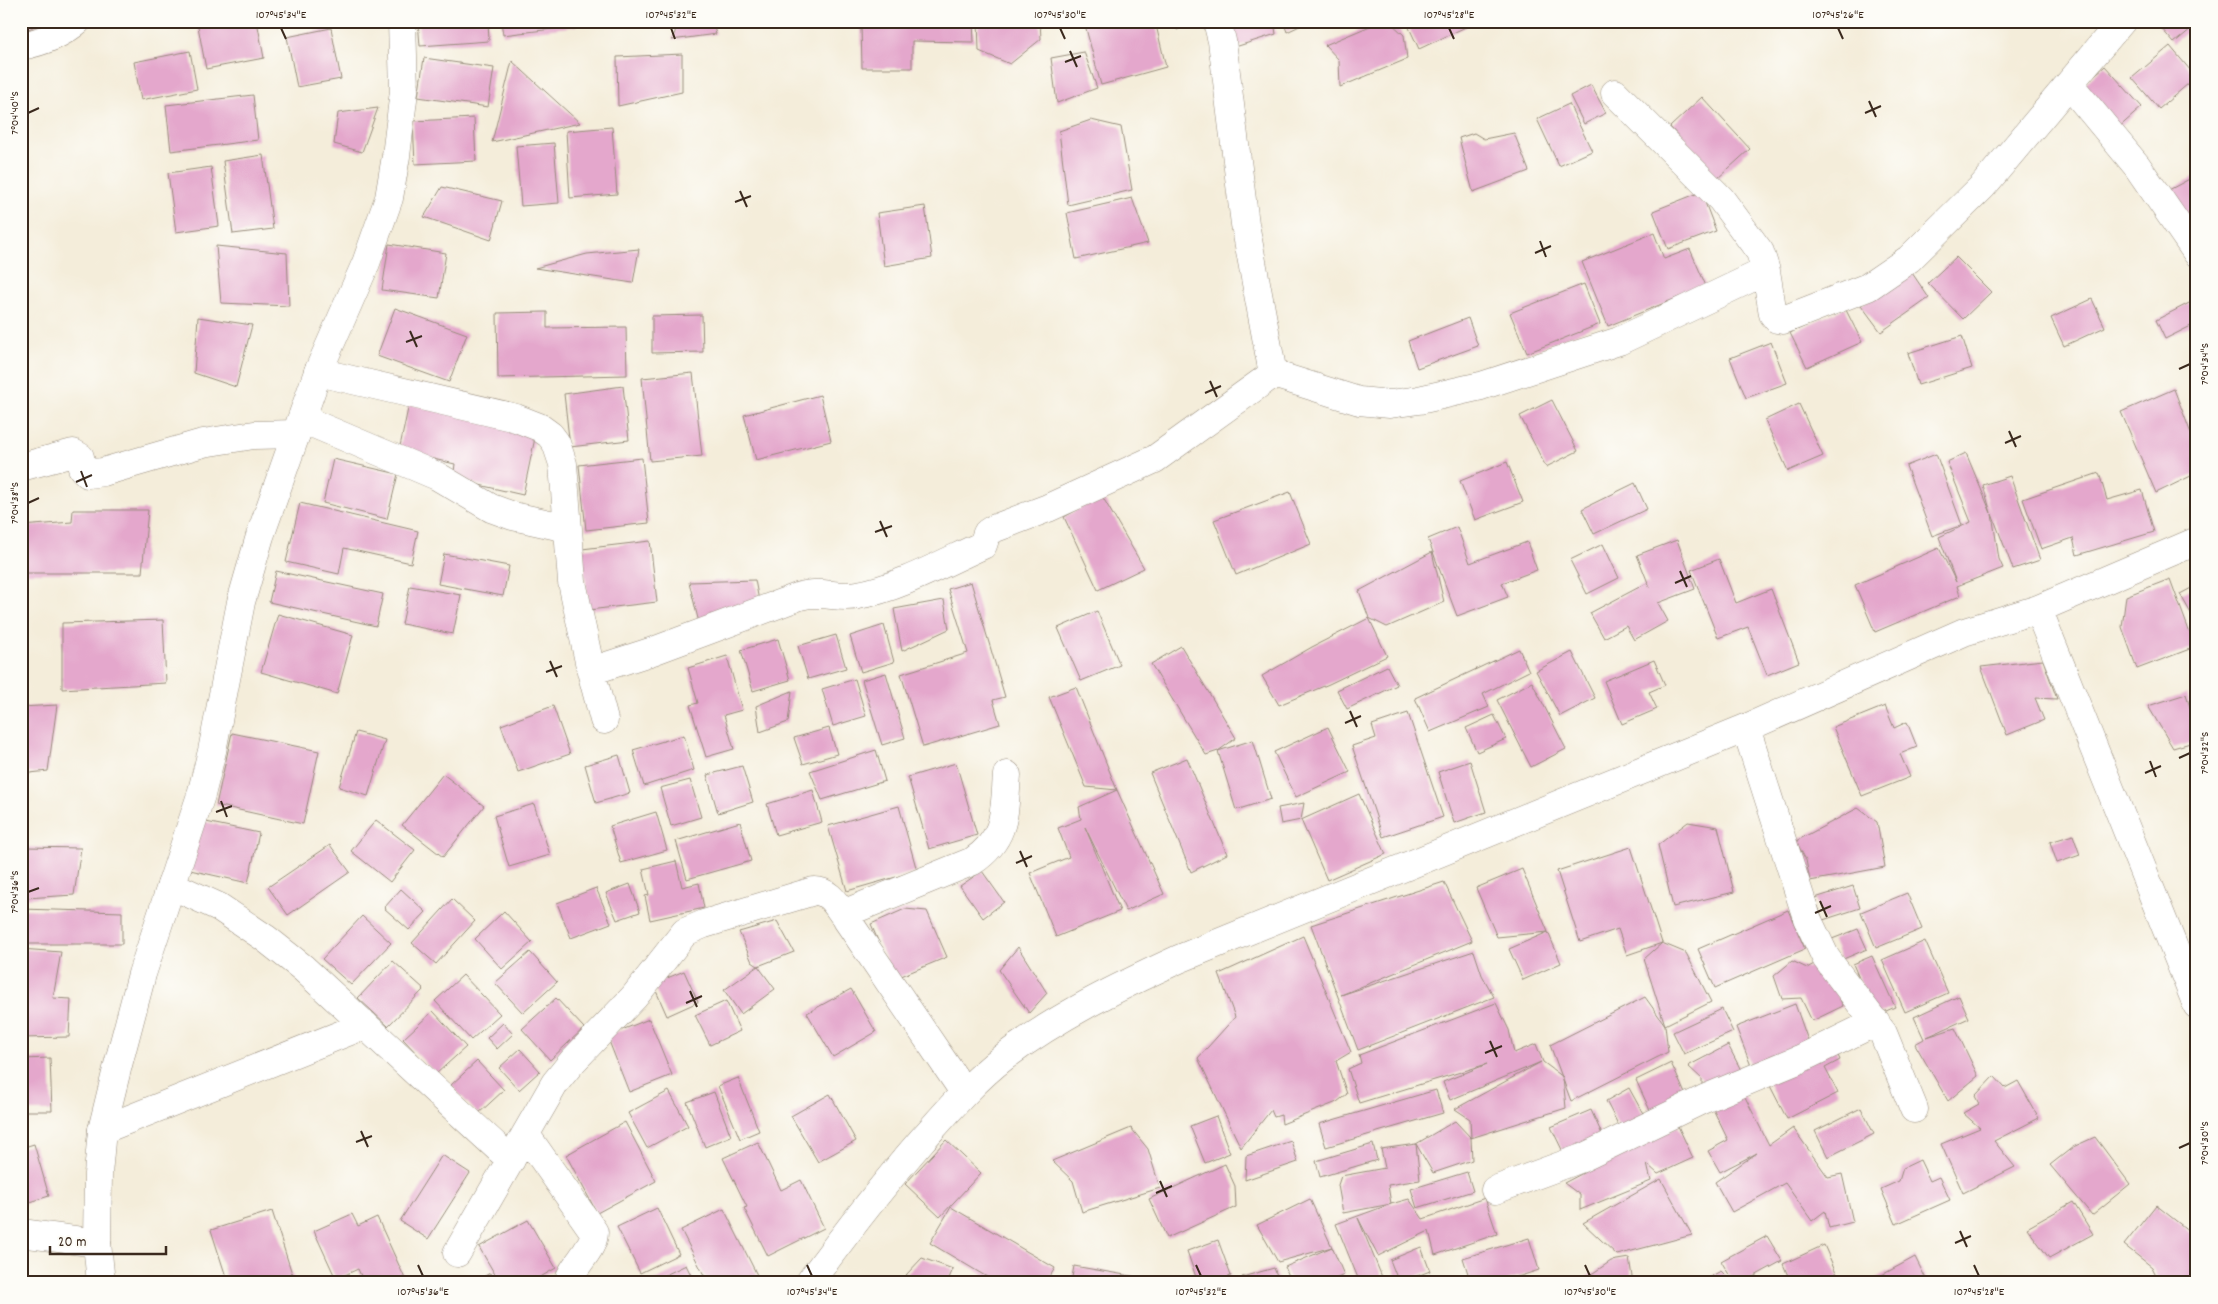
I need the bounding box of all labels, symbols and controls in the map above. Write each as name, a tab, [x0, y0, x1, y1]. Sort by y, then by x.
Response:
text: 107°45'34"E	[256, 7, 307, 24]
text: 107°45'32"E	[646, 7, 697, 24]
text: 107°45'30"E	[1034, 7, 1087, 24]
text: 107°45'28"E	[1424, 7, 1475, 24]
text: 107°45'26"E	[1812, 7, 1864, 24]
text: 7°04'40"S	[7, 91, 24, 135]
text: 7°04'34"S	[2197, 343, 2214, 385]
text: 7°04'38"S	[7, 482, 24, 524]
text: 7°04'32"S	[2197, 732, 2214, 774]
text: 7°04'36"S	[7, 870, 24, 914]
text: 7°04'30"S	[2197, 1121, 2214, 1165]
scale bar	[50, 1224, 166, 1256]
text: 20 m	[58, 1232, 86, 1254]
text: 107°45'36"E	[397, 1284, 449, 1301]
text: 107°45'34"E	[787, 1284, 838, 1301]
text: 107°45'32"E	[1176, 1284, 1227, 1301]
text: 107°45'30"E	[1564, 1284, 1617, 1301]
text: 107°45'28"E	[1954, 1284, 2005, 1301]

